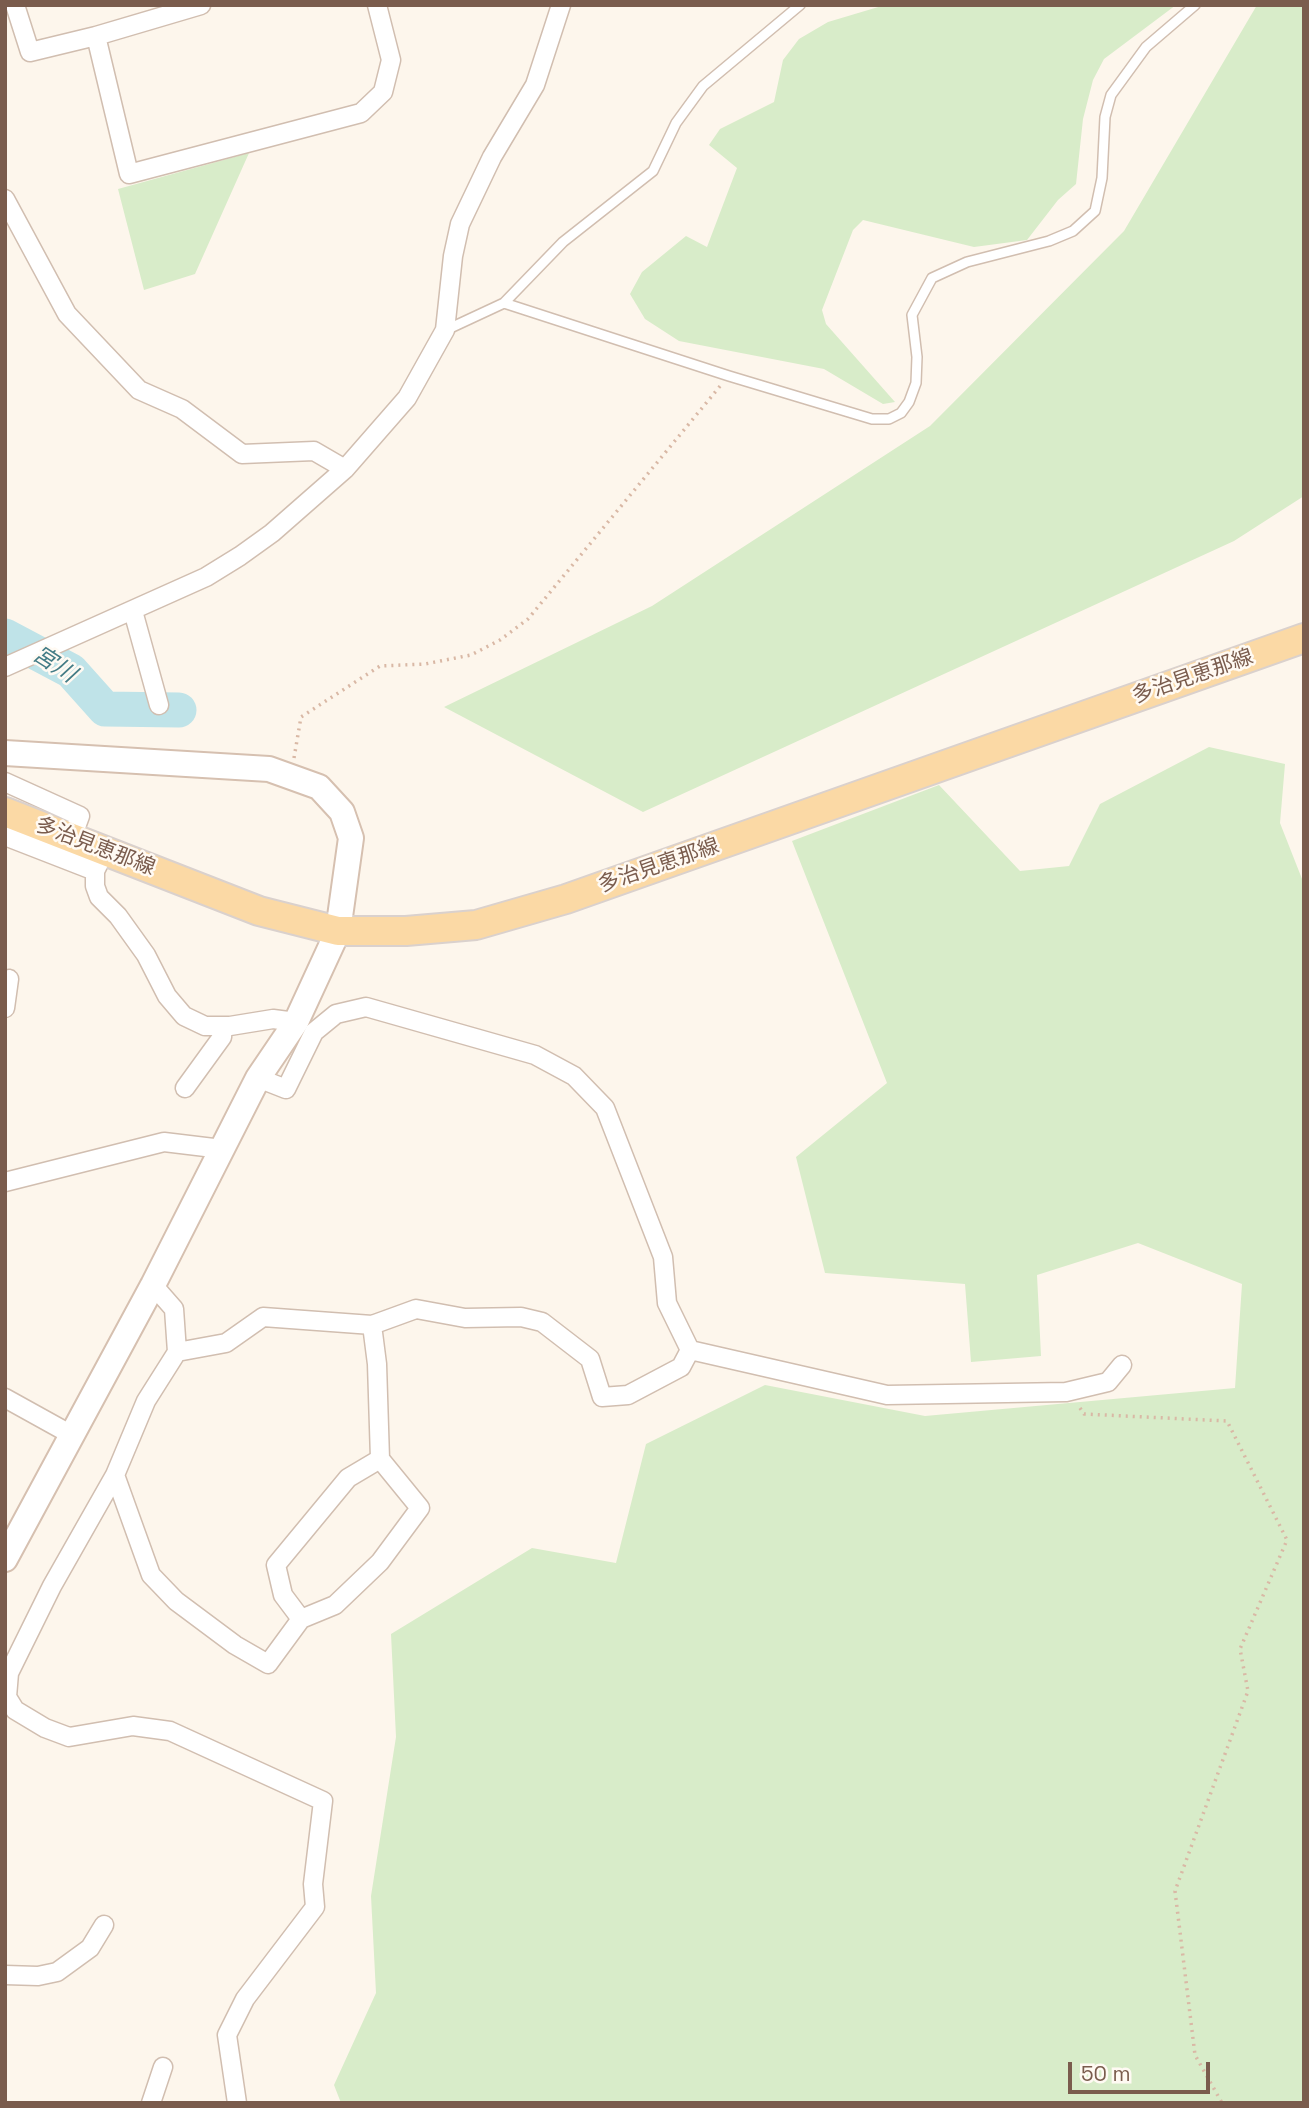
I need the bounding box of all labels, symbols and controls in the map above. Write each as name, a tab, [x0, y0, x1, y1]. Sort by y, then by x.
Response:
water label: 宮川	[27, 641, 81, 689]
street label: 多治見恵那線	[1129, 645, 1257, 709]
street label: 多治見恵那線	[32, 813, 158, 881]
street label: 多治見恵那線	[595, 834, 723, 898]
scale bar	[1071, 2048, 1213, 2092]
text: 50 m	[1081, 2060, 1131, 2087]

